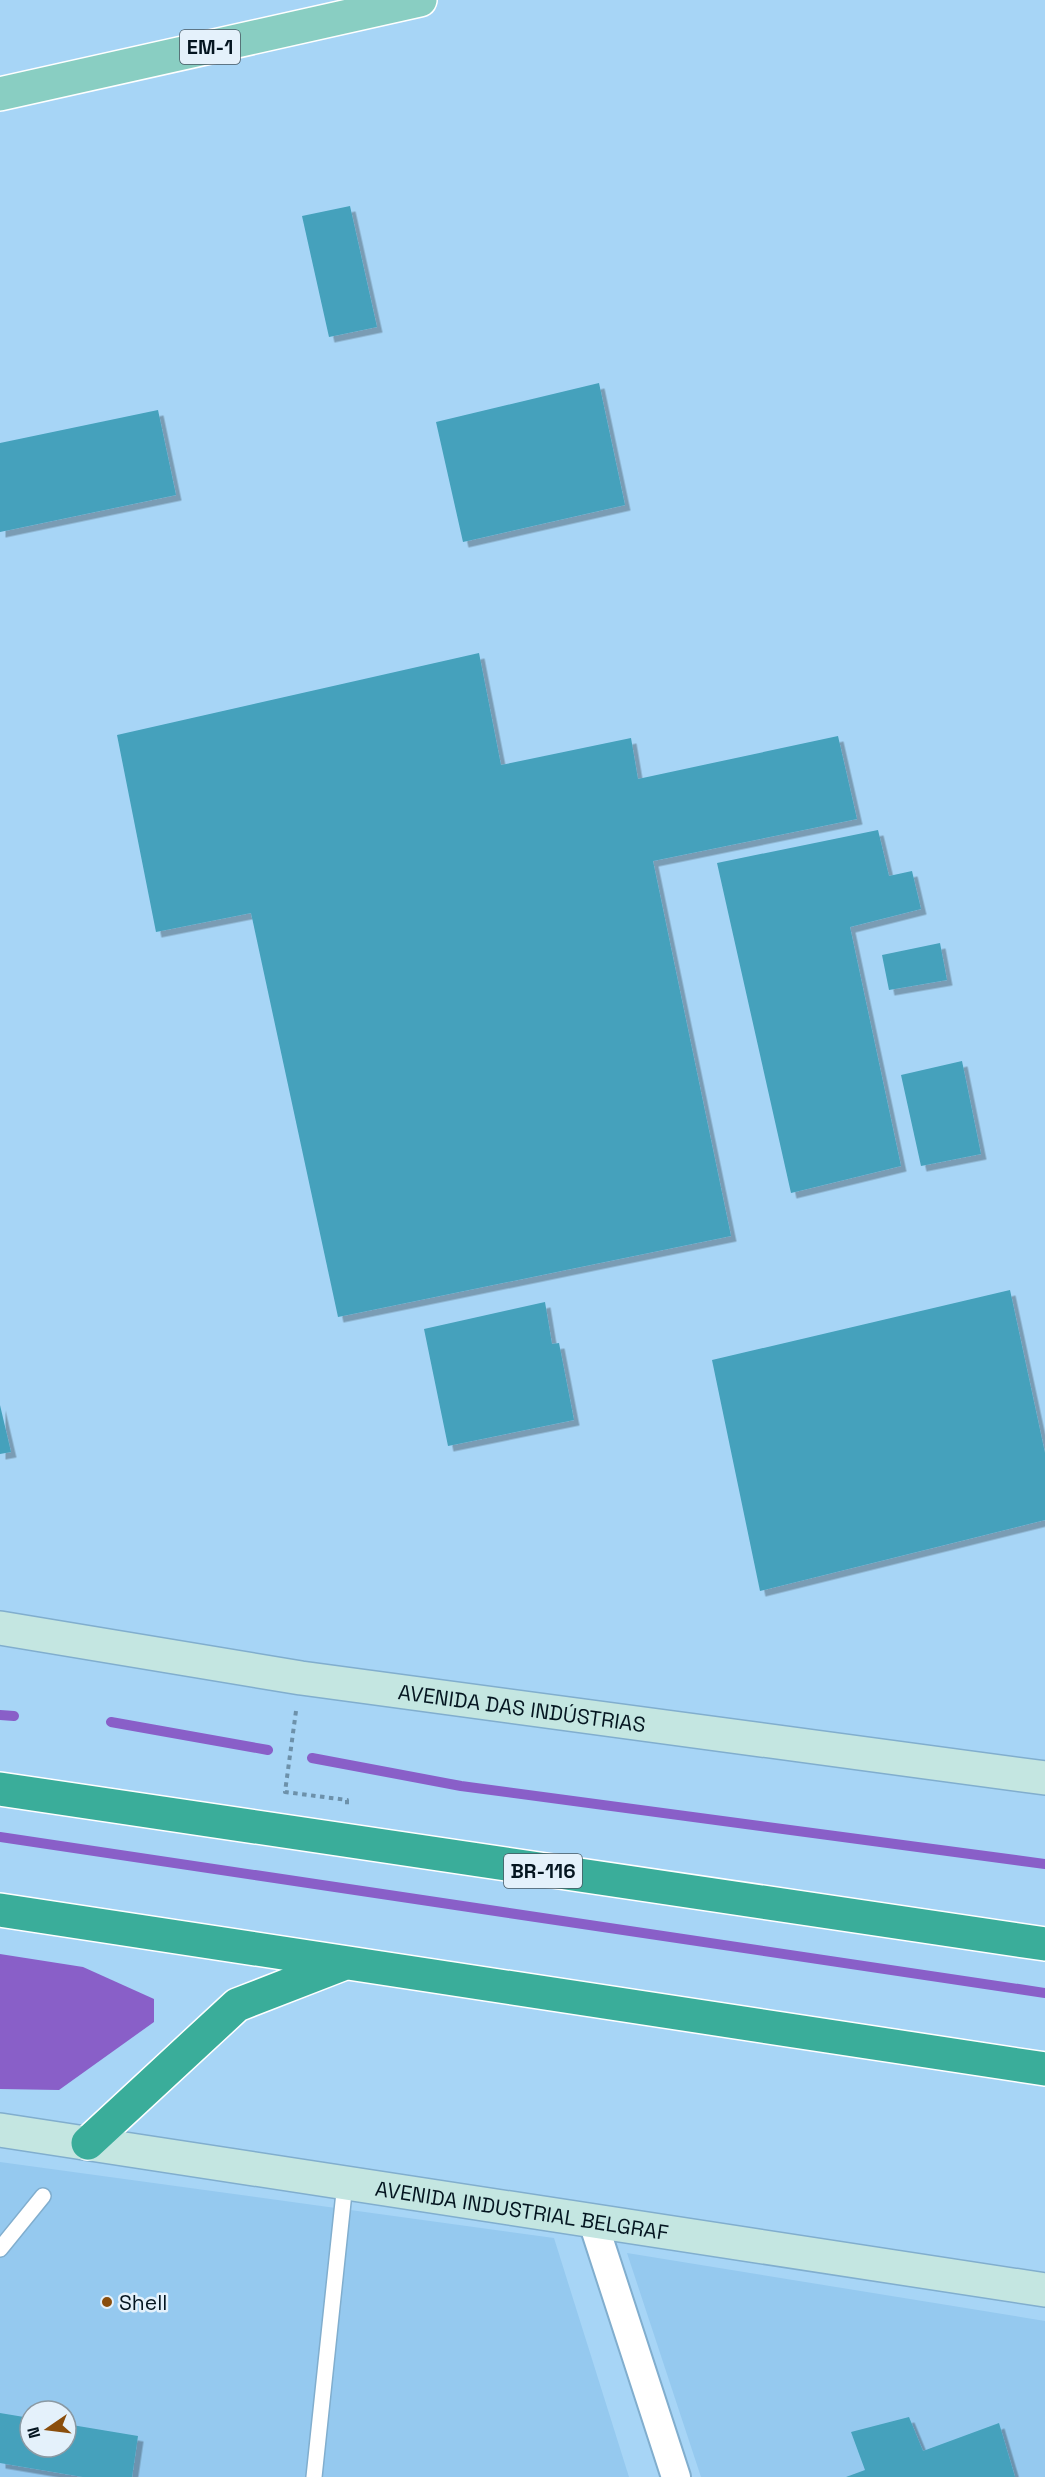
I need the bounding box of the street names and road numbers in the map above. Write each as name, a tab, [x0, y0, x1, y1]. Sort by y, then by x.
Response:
road number: EM-1	[180, 30, 240, 64]
street label: AVENIDA DAS INDÚSTRIAS	[397, 1678, 647, 1738]
road number: BR-116	[504, 1854, 582, 1888]
street label: AVENIDA INDUSTRIAL BELGRAF	[373, 2174, 670, 2246]

